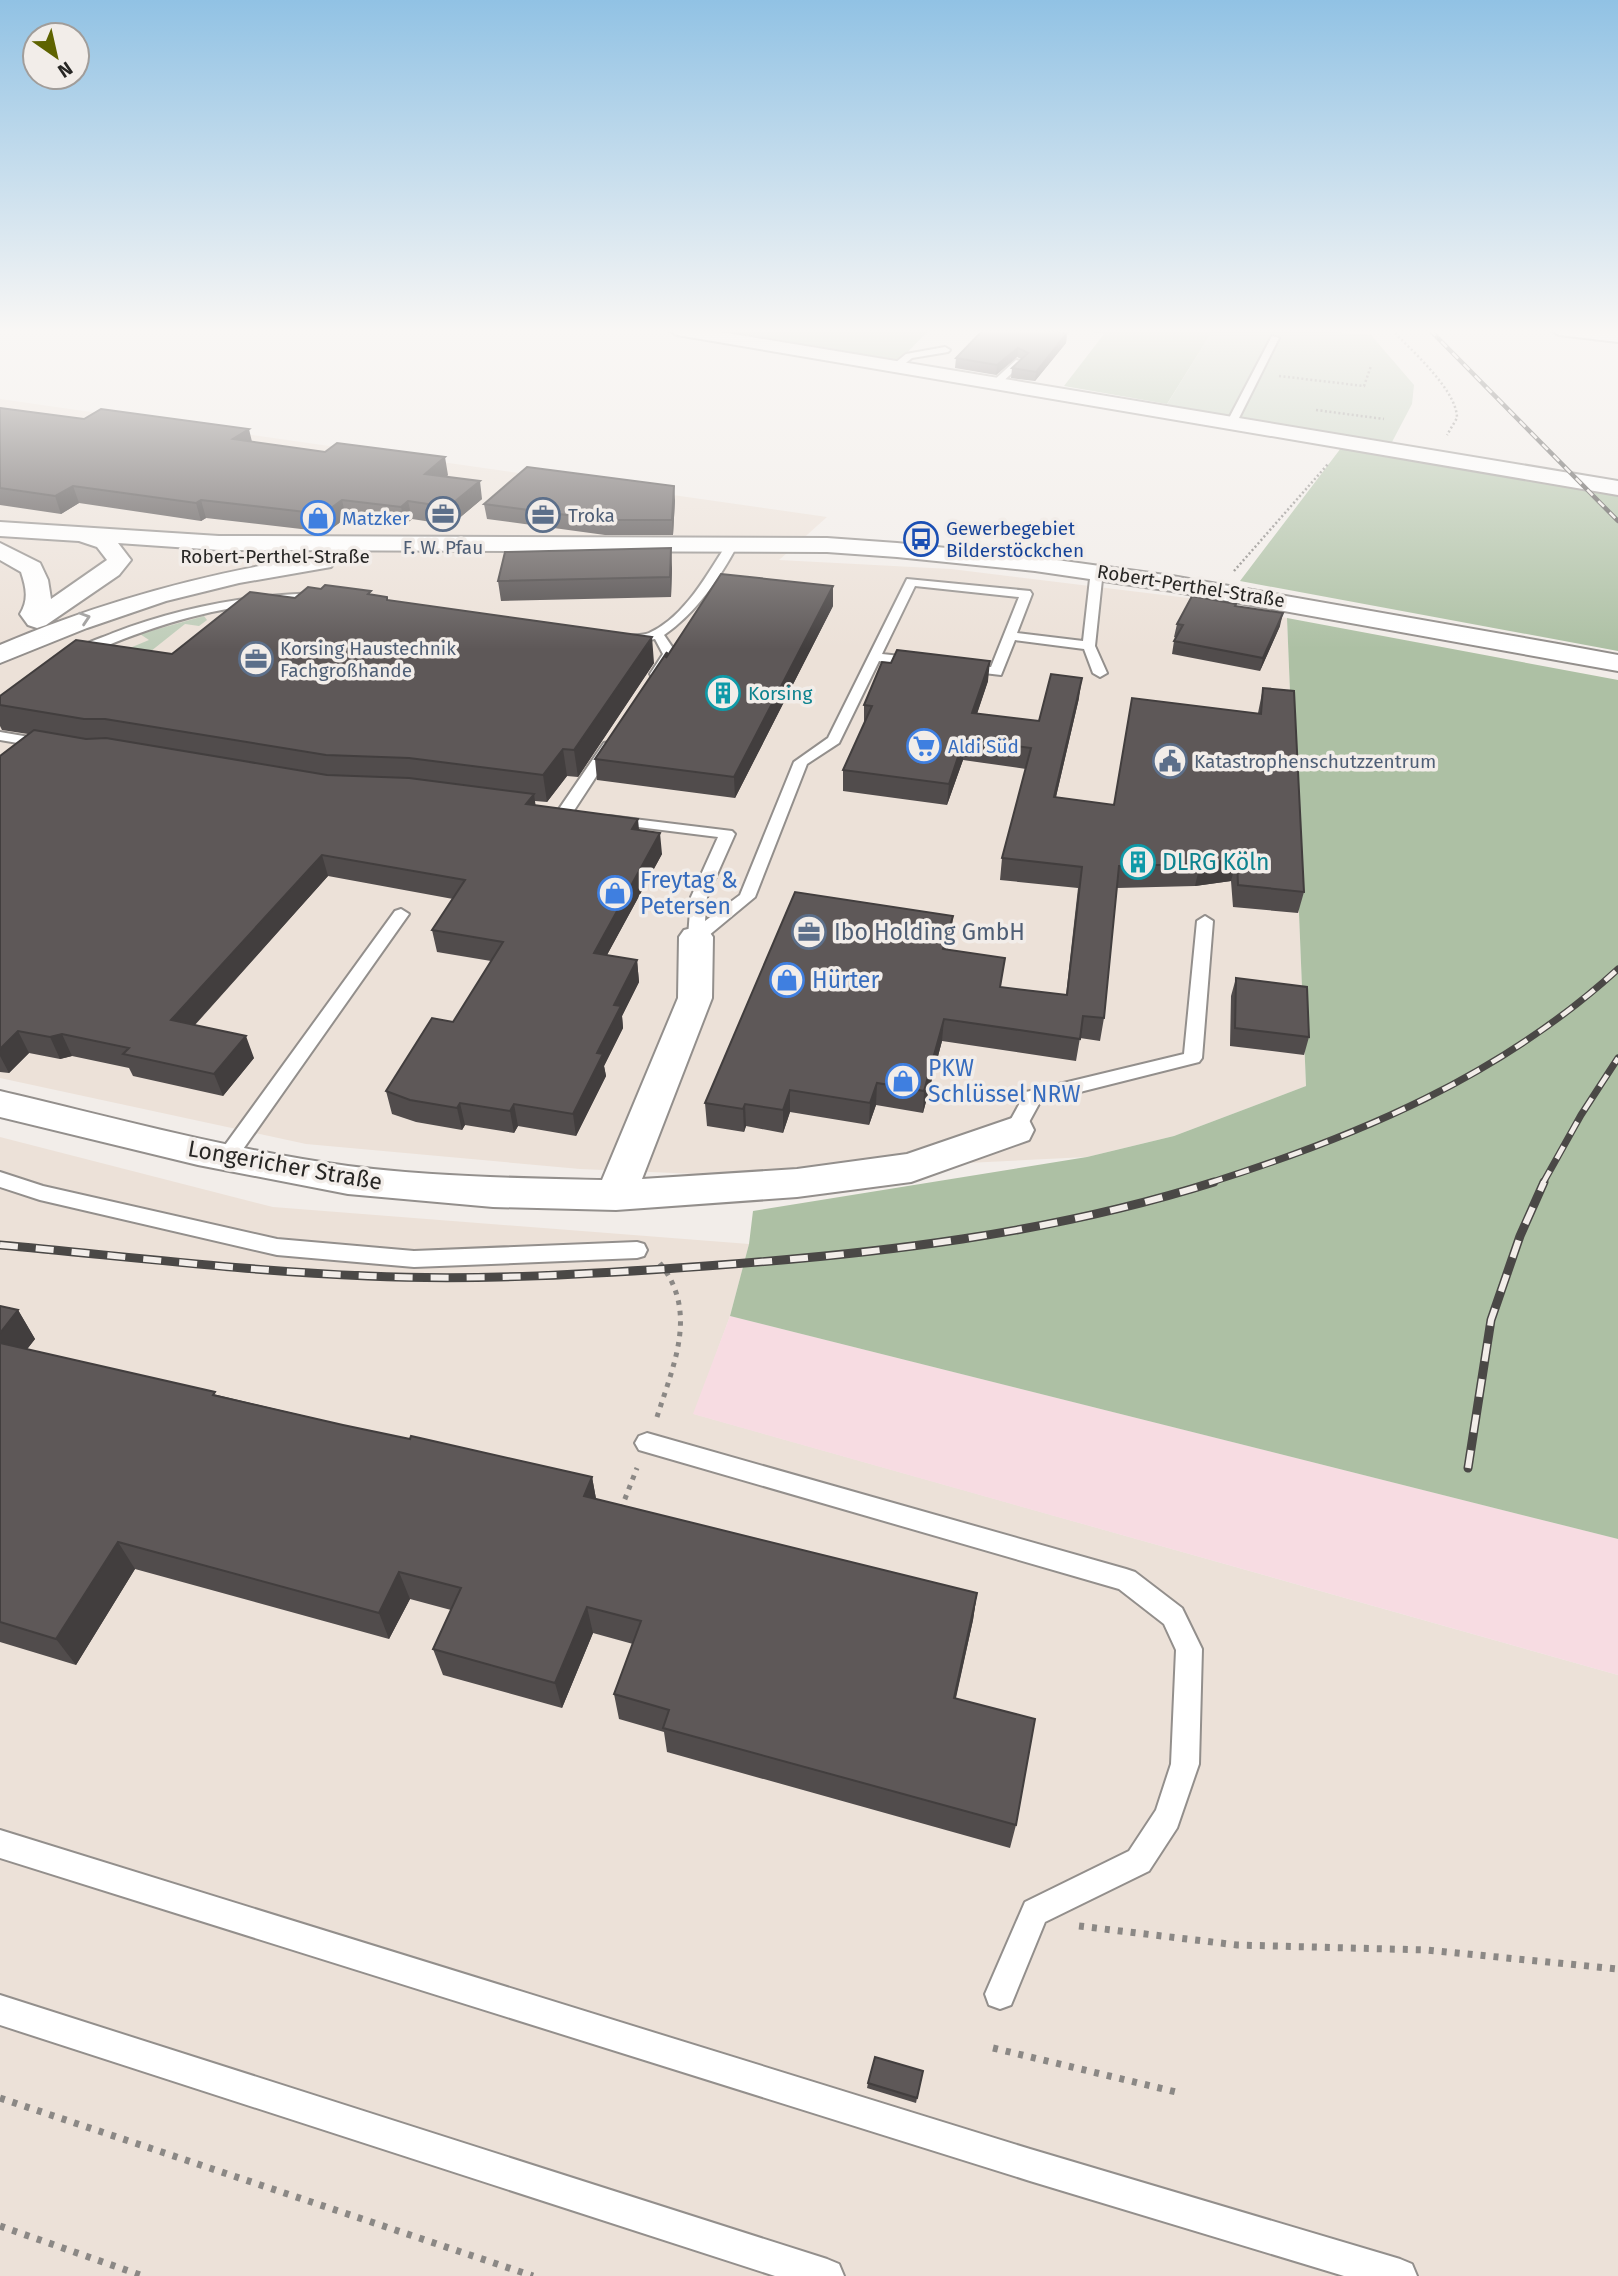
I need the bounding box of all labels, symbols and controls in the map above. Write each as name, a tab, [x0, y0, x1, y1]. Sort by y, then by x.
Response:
north arrow	[21, 21, 91, 91]
text: N	[54, 57, 77, 83]
office icon: F. W. Pfau	[424, 495, 462, 533]
office icon: Troka	[524, 496, 562, 534]
shop icon: Matzker	[299, 499, 337, 537]
place label: Troka	[568, 504, 615, 527]
place label: Matzker	[342, 507, 410, 530]
place label: Gewerbegebiet Bilderstöckchen	[946, 517, 1084, 562]
bus stop icon: Gewerbegebiet Bilderstöckchen	[902, 520, 940, 558]
place label: F. W. Pfau	[403, 536, 483, 559]
street label: Robert-Perthel-Straße	[180, 545, 370, 568]
street label: Robert-Perthel-Straße	[1096, 560, 1286, 612]
one-way arrow	[78, 612, 91, 626]
place label: Korsing Haustechnik Fachgroßhande	[280, 637, 456, 682]
office icon: Korsing Haustechnik Fachgroßhande	[237, 640, 275, 678]
building icon: Korsing	[704, 674, 742, 712]
place label: Korsing	[748, 682, 812, 705]
supermarket icon: Aldi Süd	[905, 727, 943, 765]
place label: Aldi Süd	[948, 735, 1019, 758]
public building icon: Katastrophenschutzzentrum	[1151, 742, 1189, 780]
place label: Katastrophenschutzzentrum	[1194, 750, 1436, 773]
building icon: DLRG Köln	[1119, 843, 1157, 881]
place label: DLRG Köln	[1162, 848, 1269, 876]
place label: Freytag & Petersen	[640, 866, 738, 920]
shop icon: Freytag & Petersen	[596, 874, 634, 912]
office icon: Ibo Holding GmbH	[790, 913, 828, 951]
place label: Ibo Holding GmbH	[834, 918, 1025, 946]
shop icon: Hürter	[768, 961, 806, 999]
place label: Hürter	[812, 966, 879, 994]
place label: PKW Schlüssel NRW	[928, 1054, 1080, 1108]
shop icon: PKW Schlüssel NRW	[884, 1062, 922, 1100]
street label: Longericher Straße	[186, 1134, 384, 1196]

